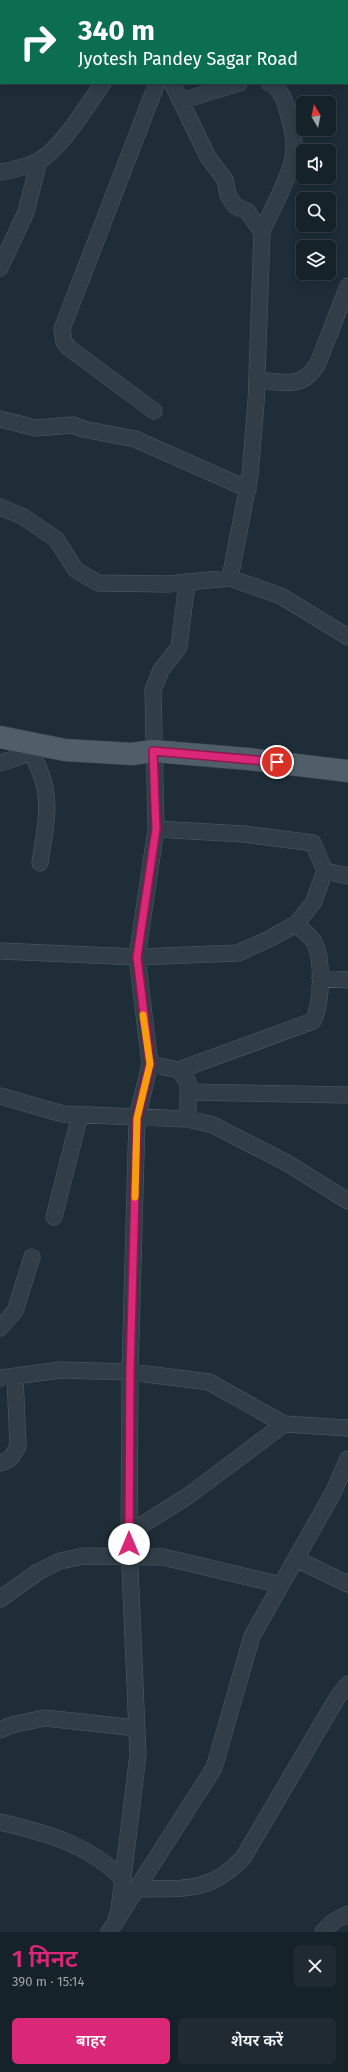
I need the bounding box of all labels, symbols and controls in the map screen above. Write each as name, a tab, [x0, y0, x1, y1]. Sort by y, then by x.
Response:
text: 340 m	[78, 14, 155, 47]
icon: right	[12, 16, 64, 68]
text: Jyotesh Pandey Sagar Road	[78, 48, 298, 70]
north arrow	[296, 96, 336, 136]
map controls	[296, 96, 336, 280]
button: sound	[296, 144, 336, 184]
button: search	[296, 192, 336, 232]
button: layers	[296, 240, 336, 280]
pin	[260, 745, 294, 779]
icon: arrive	[266, 751, 288, 773]
position arrow	[108, 1523, 150, 1565]
text: 1 मिनट	[12, 1945, 78, 1973]
button: close	[294, 1945, 336, 1987]
text: 390 m · 15:14	[12, 1974, 84, 1989]
button: बाहर	[12, 2018, 170, 2064]
button: शेयर करें	[178, 2018, 336, 2064]

